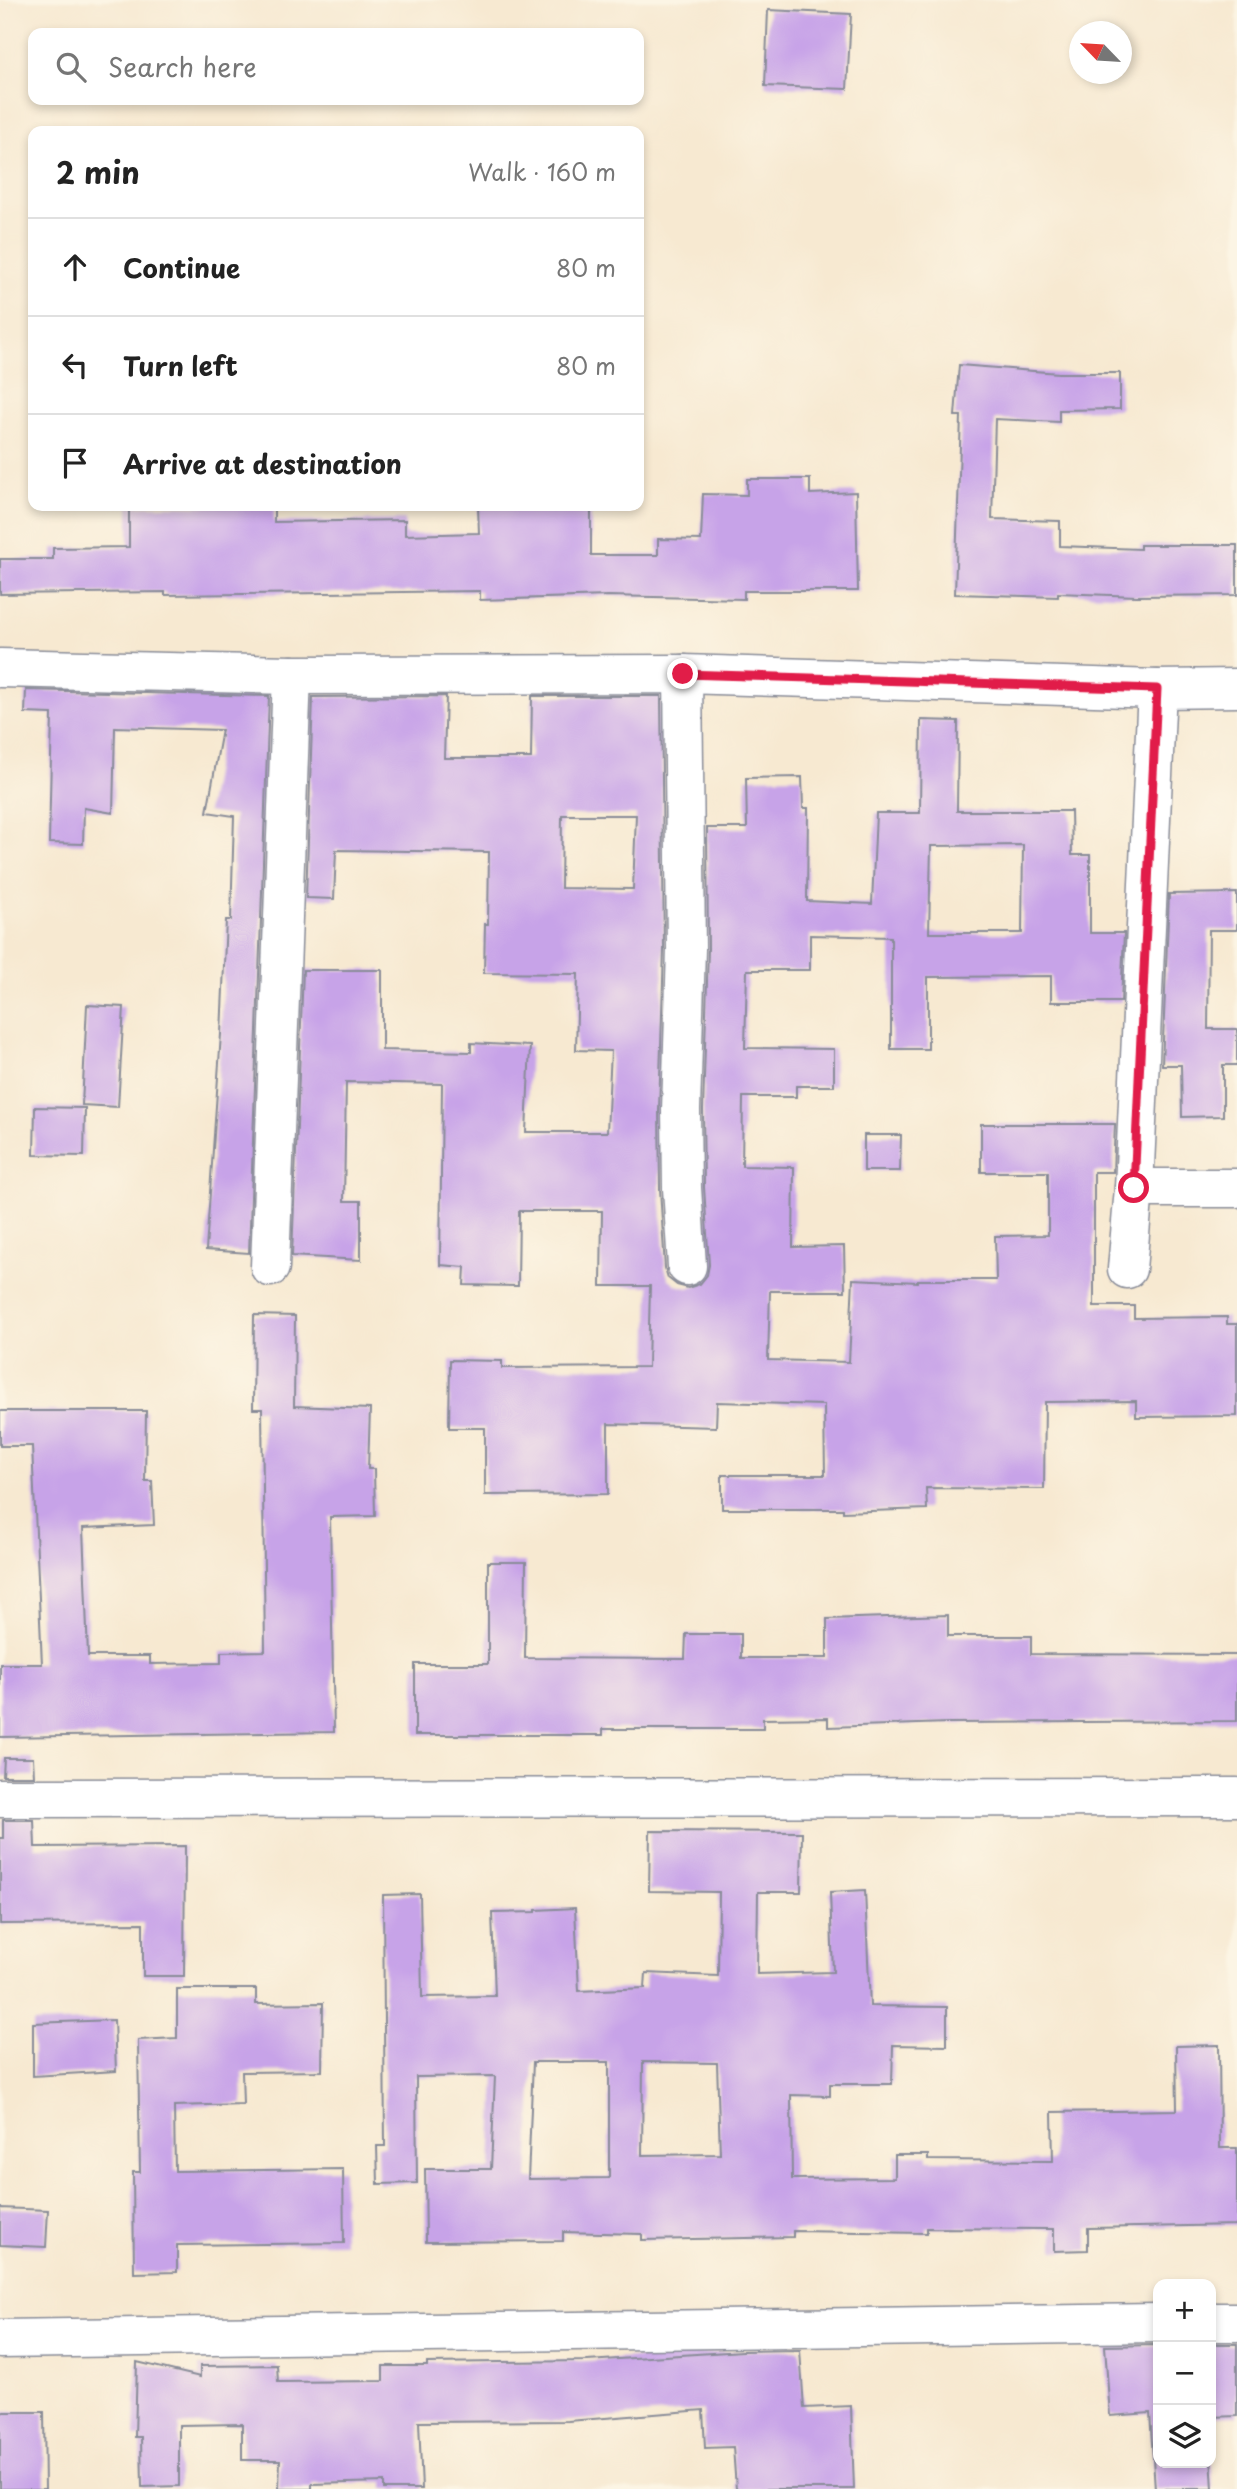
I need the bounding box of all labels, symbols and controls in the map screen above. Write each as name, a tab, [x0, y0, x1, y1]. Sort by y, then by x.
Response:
north arrow	[1069, 21, 1132, 84]
search box	[28, 28, 644, 105]
text: Search here	[108, 47, 257, 86]
icon: search	[52, 48, 90, 86]
text: 2 min	[56, 149, 140, 194]
text: Walk · 160 m	[468, 154, 616, 189]
icon: ahead	[56, 248, 94, 286]
text: Continue	[123, 248, 240, 287]
text: 80 m	[556, 250, 616, 285]
icon: left	[56, 346, 94, 384]
text: Turn left	[123, 346, 238, 385]
text: 80 m	[556, 348, 616, 383]
icon: arrive	[56, 444, 94, 482]
text: Arrive at destination	[123, 444, 402, 483]
route end	[667, 658, 698, 689]
route start	[1118, 1172, 1149, 1203]
map controls	[1153, 2279, 1216, 2468]
button: +	[1153, 2279, 1216, 2342]
button: −	[1153, 2342, 1216, 2405]
button: layers	[1153, 2405, 1216, 2468]

